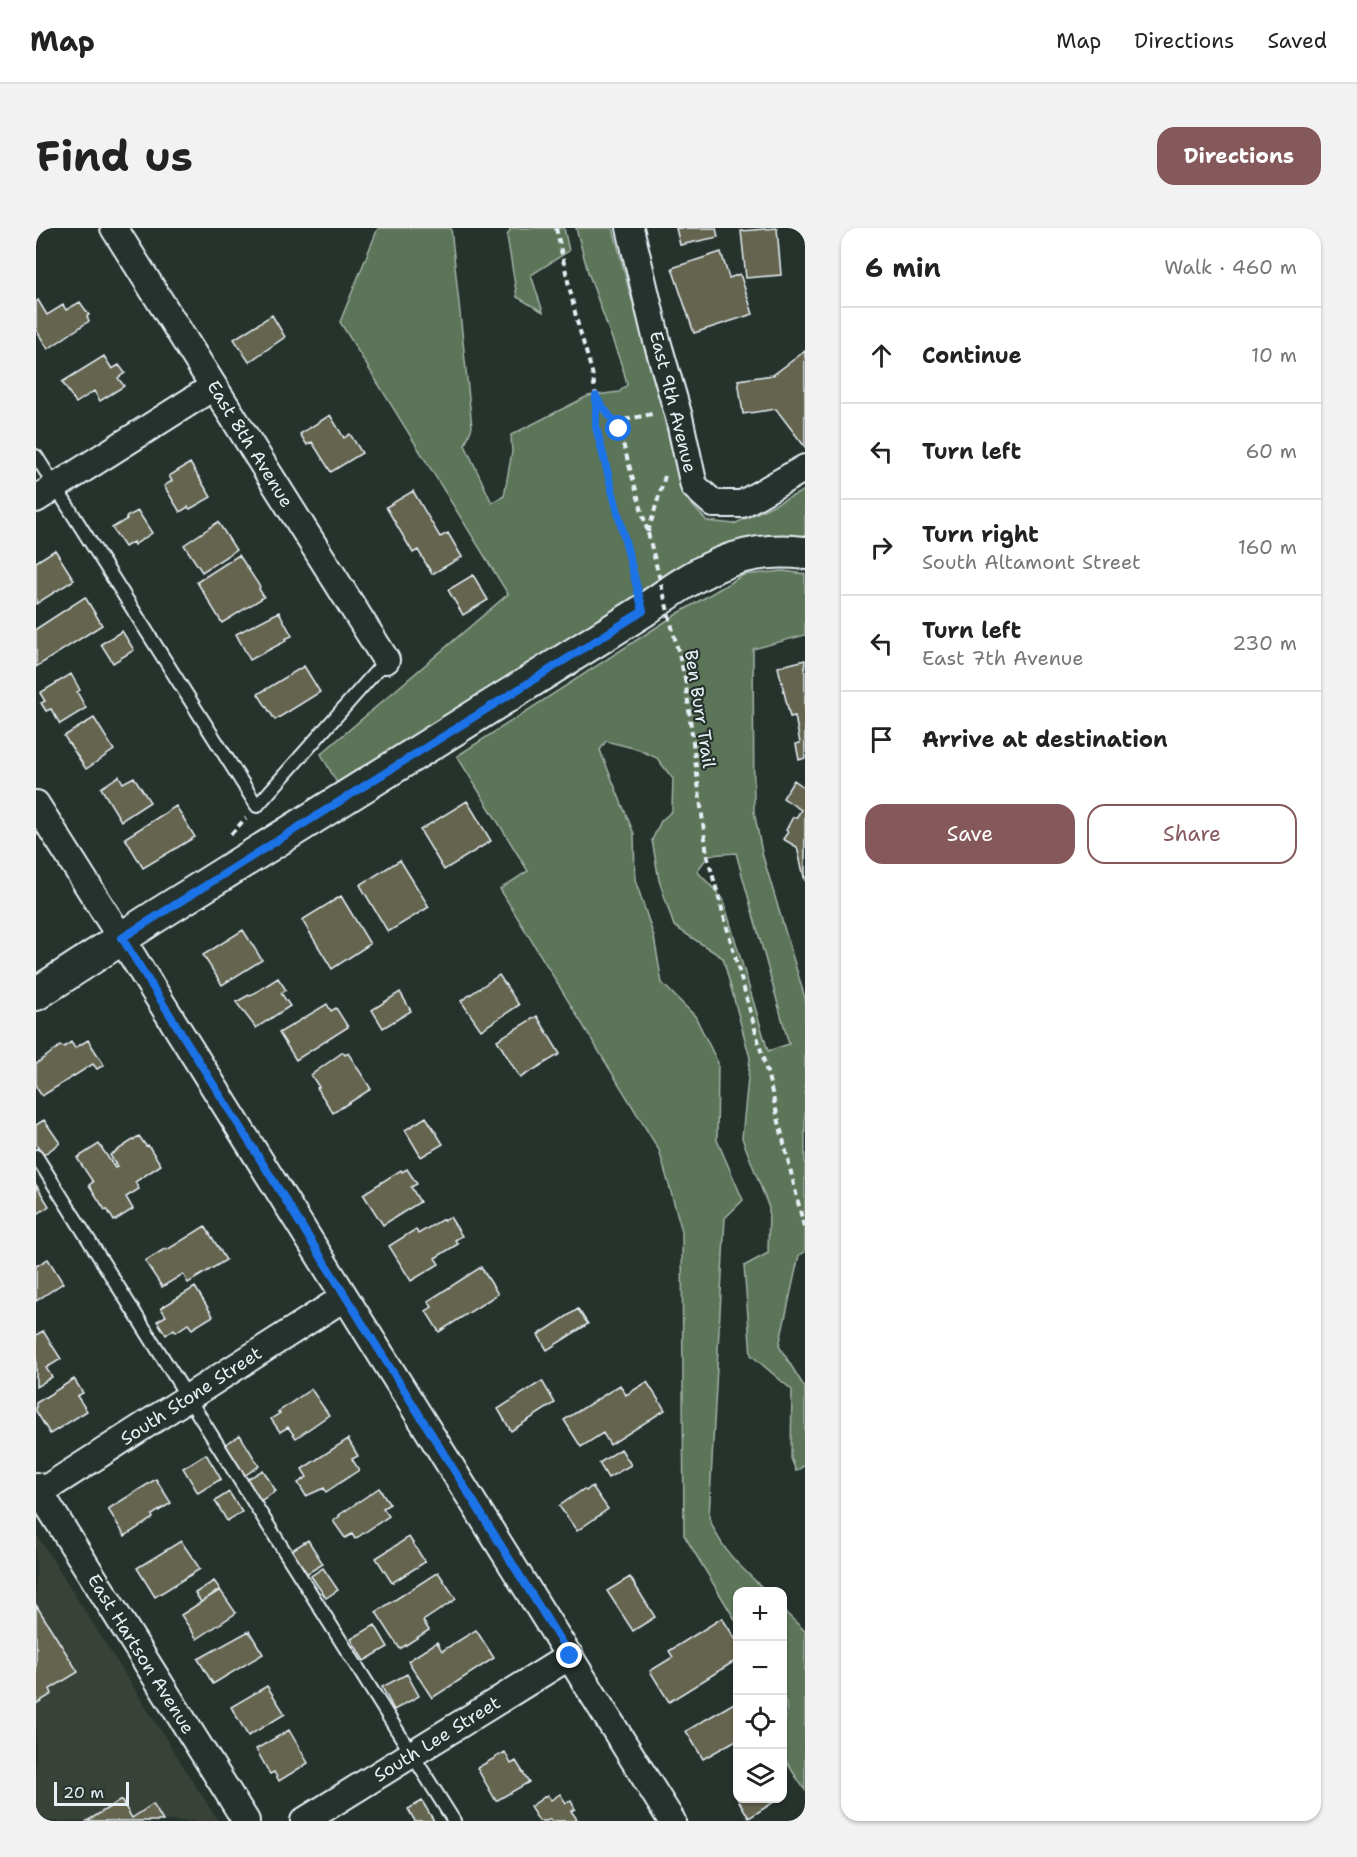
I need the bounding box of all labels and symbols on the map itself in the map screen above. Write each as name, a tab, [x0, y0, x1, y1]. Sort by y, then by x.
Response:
street label: East 9th Avenue	[644, 329, 702, 475]
street label: East 8th Avenue	[201, 376, 299, 512]
route start	[605, 415, 631, 441]
street label: Ben Burr Trail	[679, 648, 721, 770]
street label: South Stone Street	[116, 1341, 266, 1451]
street label: East Hartson Avenue	[82, 1569, 200, 1739]
route end	[556, 1642, 582, 1668]
street label: South Lee Street	[369, 1690, 505, 1788]
scale bar	[54, 1779, 129, 1806]

